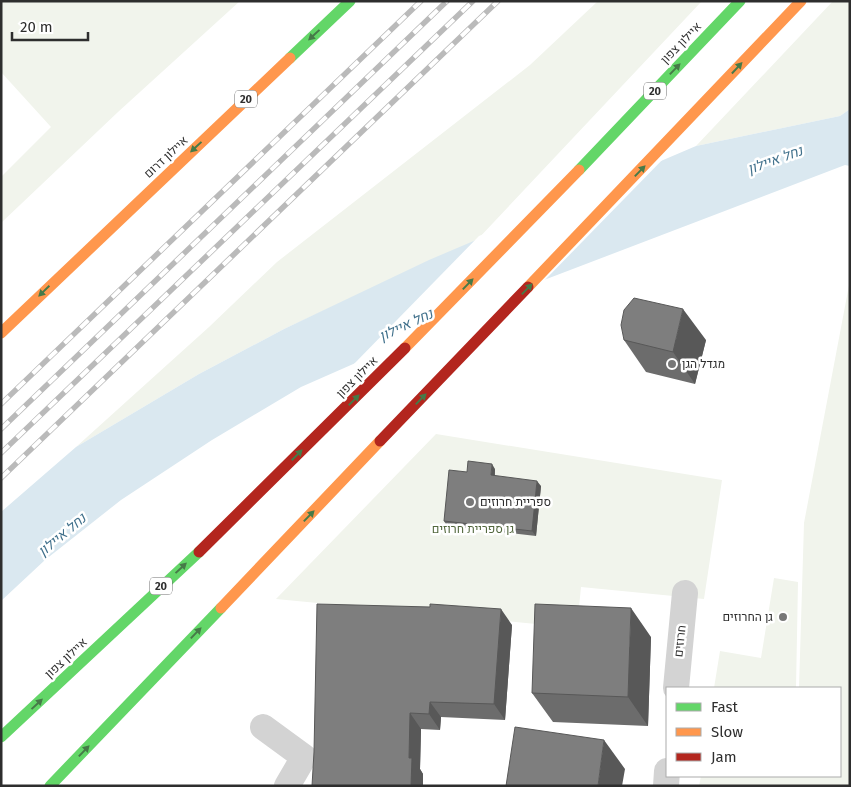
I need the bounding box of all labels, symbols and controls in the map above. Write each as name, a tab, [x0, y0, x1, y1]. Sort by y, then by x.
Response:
scale bar	[12, 10, 89, 42]
text: 20 m	[20, 18, 53, 36]
street label: איילון צפון	[658, 19, 704, 67]
one-way arrow	[309, 29, 321, 41]
one-way arrow	[731, 63, 743, 75]
one-way arrow	[669, 64, 681, 76]
road number: 20	[644, 82, 666, 100]
road number: 20	[235, 90, 257, 108]
street label: איילון דרום	[141, 133, 191, 181]
one-way arrow	[191, 141, 203, 153]
water label: נחל איילון	[745, 142, 806, 178]
one-way arrow	[633, 166, 645, 178]
one-way arrow	[462, 278, 474, 290]
one-way arrow	[521, 283, 533, 295]
one-way arrow	[39, 285, 51, 297]
water label: נחל איילון	[377, 305, 436, 345]
street label: איילון צפון	[334, 353, 381, 400]
place label: מגדל הגן	[682, 357, 725, 371]
marker: מגדל הגן	[666, 358, 678, 370]
one-way arrow	[415, 393, 427, 405]
one-way arrow	[348, 394, 360, 406]
one-way arrow	[291, 449, 303, 461]
place label: ספריית חרוזים	[480, 495, 551, 509]
marker: ספריית חרוזים	[464, 496, 476, 508]
water label: נחל איילון	[35, 510, 90, 560]
one-way arrow	[303, 510, 315, 522]
park label: גן ספריית חרוזים	[432, 522, 515, 536]
one-way arrow	[174, 562, 186, 574]
road number: 20	[150, 578, 172, 594]
place label: גן החרוזים	[722, 610, 773, 624]
marker: גן החרוזים	[777, 611, 789, 623]
street label: חרוזים	[671, 624, 689, 658]
one-way arrow	[190, 628, 202, 640]
street label: איילון צפון	[42, 635, 90, 681]
legend	[666, 687, 841, 777]
one-way arrow	[31, 698, 43, 710]
text: Fast	[711, 698, 738, 716]
text: Slow	[711, 723, 743, 741]
one-way arrow	[78, 745, 90, 757]
text: Jam	[711, 748, 737, 766]

